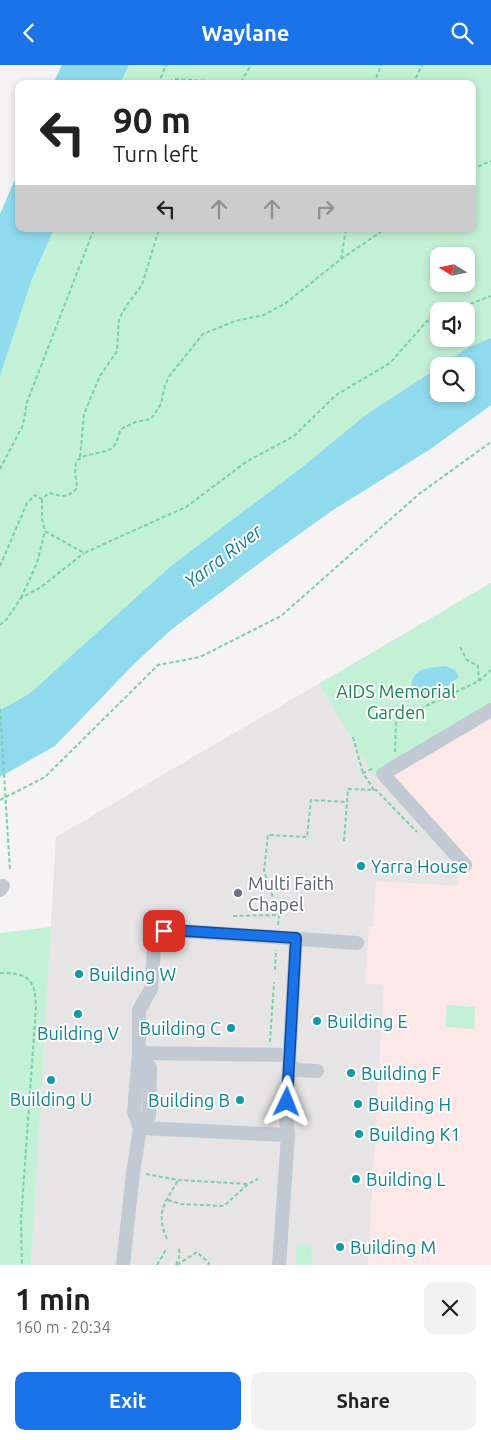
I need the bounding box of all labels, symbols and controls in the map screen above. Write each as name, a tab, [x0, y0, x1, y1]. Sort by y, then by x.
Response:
icon: back	[15, 19, 43, 47]
icon: search	[448, 19, 476, 47]
text: Waylane	[202, 20, 289, 45]
icon: left	[30, 100, 95, 165]
text: 90 m	[113, 100, 191, 140]
text: Turn left	[113, 141, 198, 166]
icon: left	[152, 195, 180, 223]
icon: ahead	[205, 195, 233, 223]
icon: ahead	[258, 195, 286, 223]
icon: right	[311, 195, 339, 223]
north arrow	[430, 247, 475, 293]
map controls	[430, 247, 475, 402]
button: sound	[430, 302, 475, 347]
button: search	[430, 357, 475, 402]
water label: Yarra River	[180, 519, 267, 592]
park label: AIDS Memorial Garden	[336, 681, 456, 722]
place label: Yarra House	[371, 856, 468, 876]
marker: Yarra House	[355, 860, 367, 872]
place label: Multi Faith Chapel	[248, 873, 334, 914]
marker: Multi Faith Chapel	[232, 887, 244, 899]
pin	[143, 910, 185, 952]
icon: arrive	[150, 917, 178, 945]
place label: Building W	[89, 964, 176, 984]
marker: Building W	[73, 968, 85, 980]
marker: Building V	[72, 1008, 84, 1020]
place label: Building E	[327, 1011, 408, 1031]
marker: Building E	[311, 1015, 323, 1027]
place label: Building C	[140, 1018, 221, 1038]
marker: Building C	[225, 1022, 237, 1034]
place label: Building V	[37, 1023, 120, 1043]
place label: Building F	[361, 1063, 441, 1083]
marker: Building F	[345, 1067, 357, 1079]
marker: Building U	[45, 1074, 57, 1086]
position arrow	[260, 1075, 312, 1127]
place label: Building U	[10, 1089, 92, 1109]
place label: Building B	[148, 1090, 230, 1110]
marker: Building B	[234, 1094, 246, 1106]
place label: Building H	[368, 1094, 451, 1114]
marker: Building H	[352, 1098, 364, 1110]
place label: Building K1	[369, 1124, 461, 1144]
marker: Building K1	[353, 1128, 365, 1140]
place label: Building L	[366, 1169, 446, 1189]
marker: Building L	[350, 1173, 362, 1185]
place label: Building M	[350, 1237, 436, 1257]
marker: Building M	[334, 1241, 346, 1253]
text: 1 min	[15, 1282, 91, 1316]
button: close	[424, 1282, 476, 1334]
text: 160 m · 20:34	[15, 1318, 111, 1336]
button: Exit	[15, 1372, 241, 1430]
button: Share	[251, 1372, 476, 1430]

